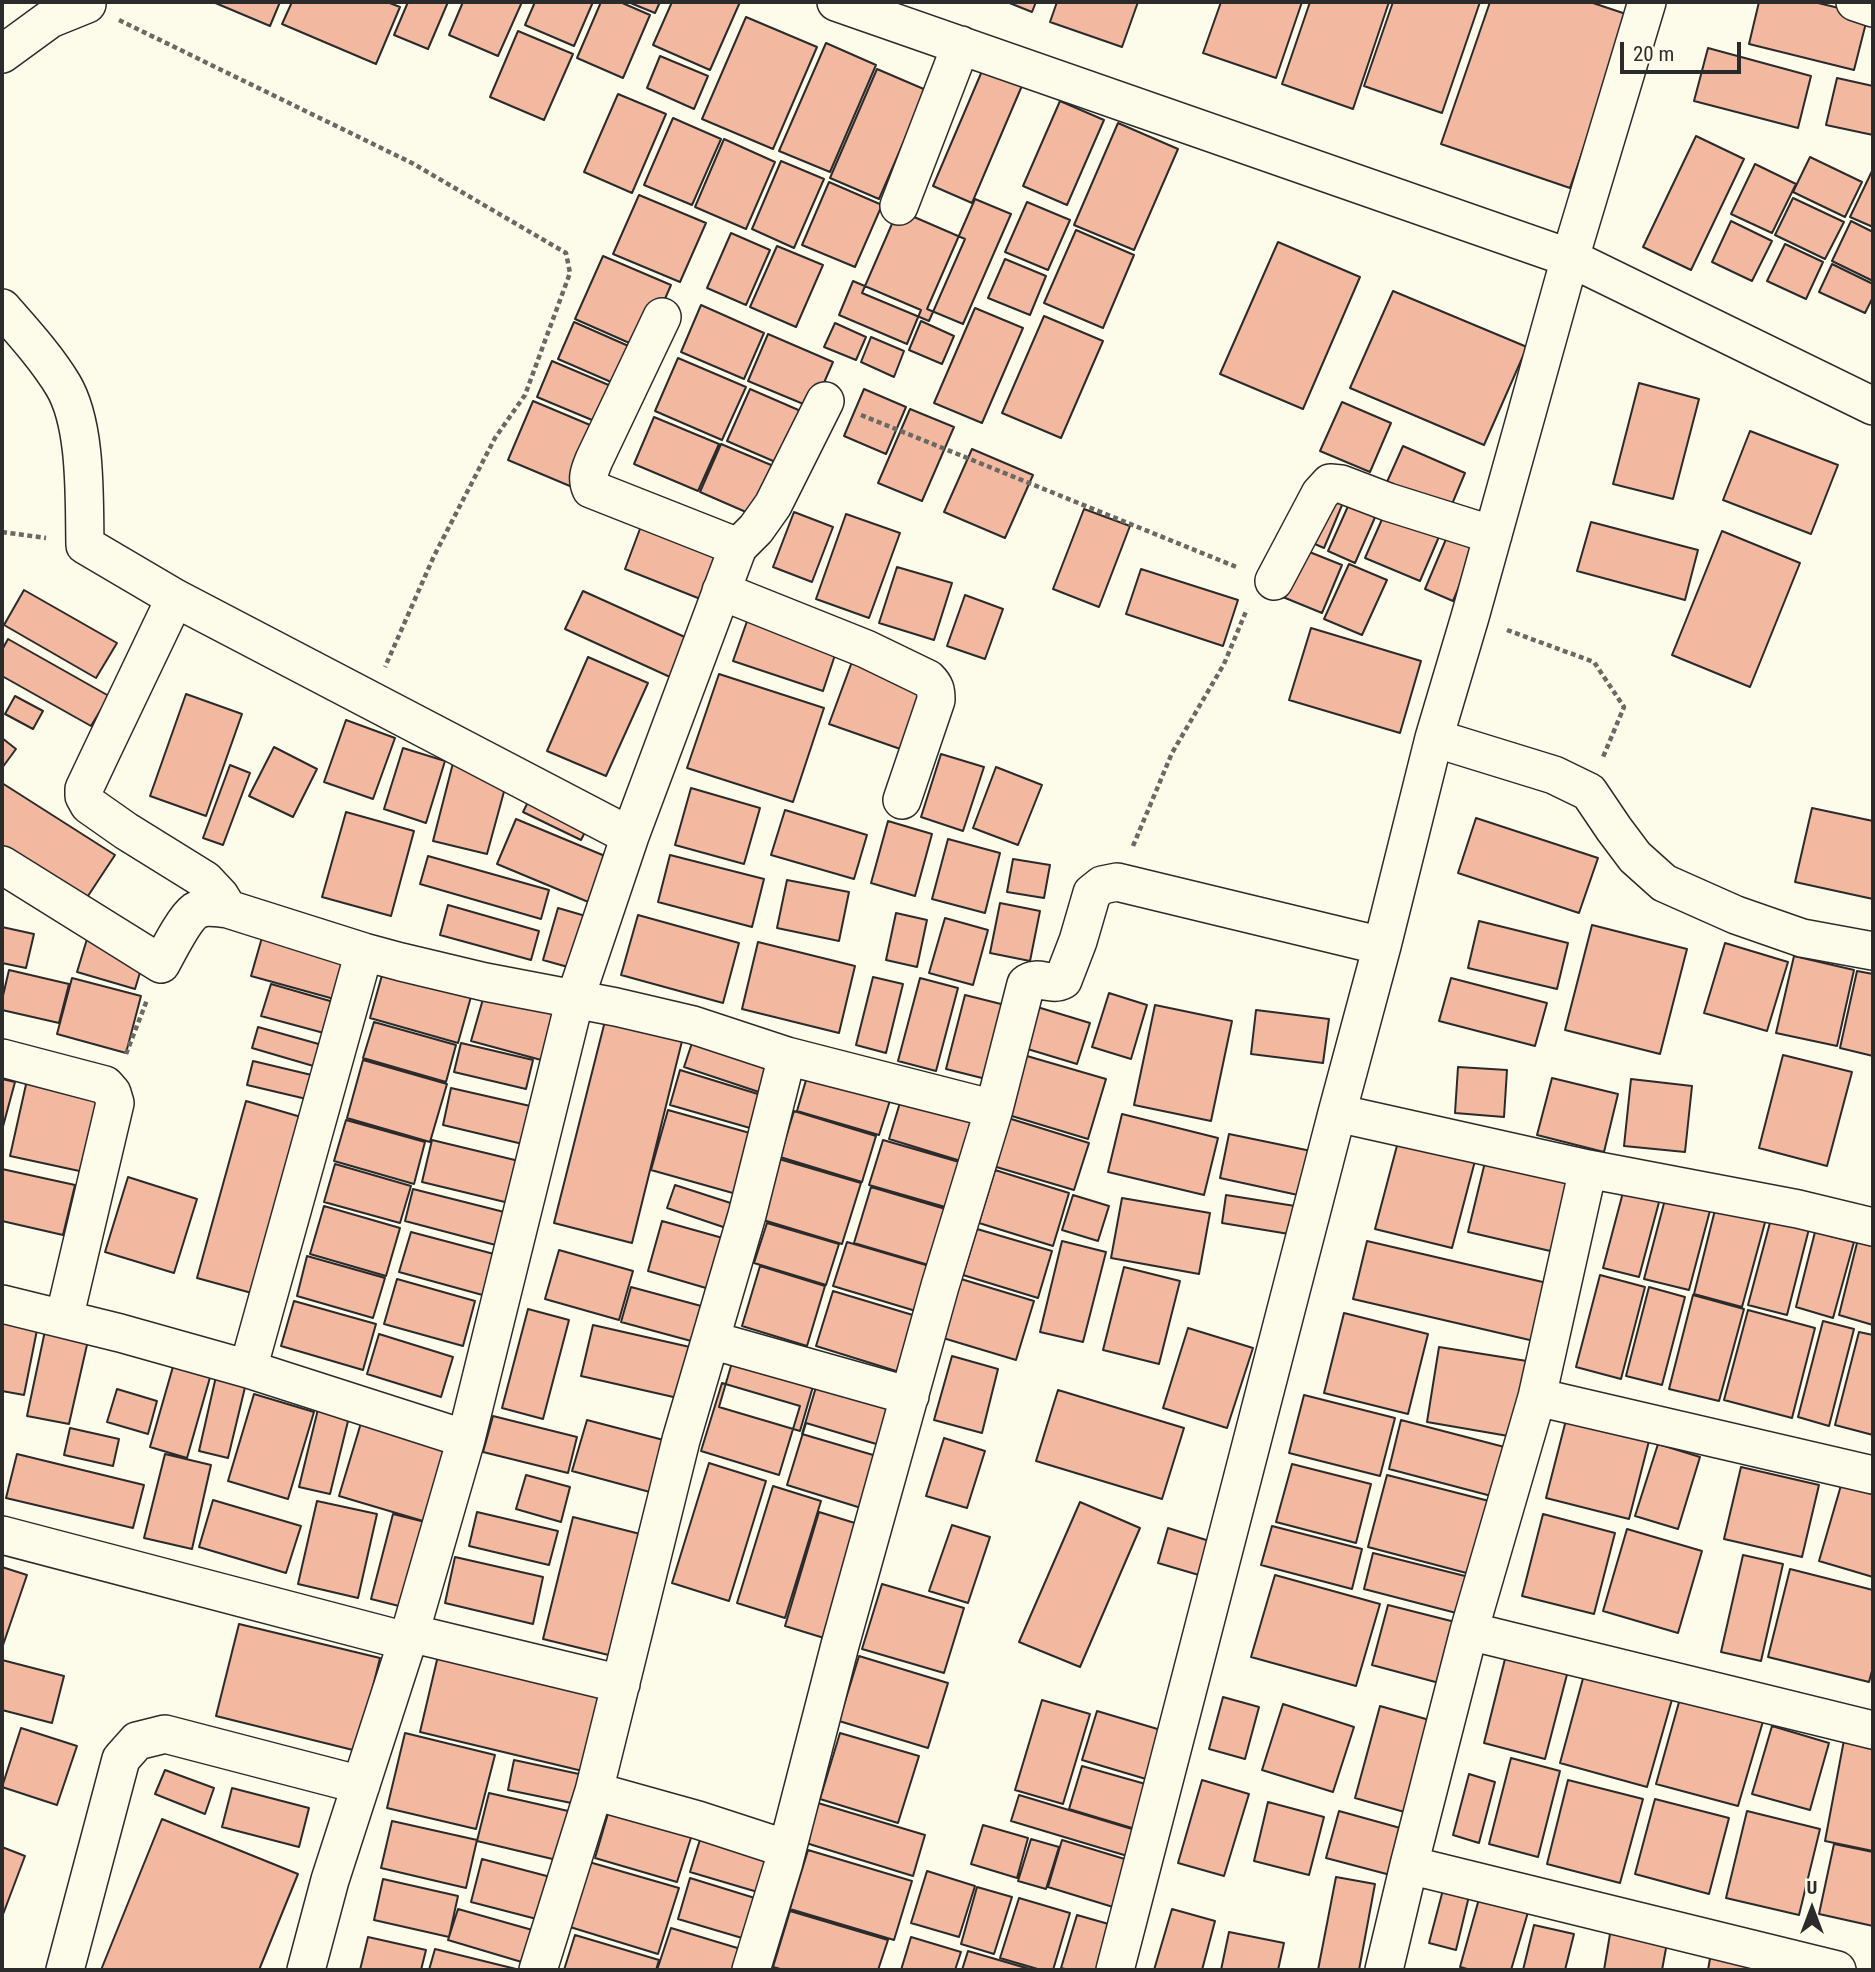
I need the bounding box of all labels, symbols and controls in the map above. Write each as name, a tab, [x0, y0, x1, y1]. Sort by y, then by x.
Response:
scale bar	[1623, 28, 1744, 72]
text: 20 m	[1633, 42, 1674, 66]
north arrow	[1777, 1874, 1847, 1944]
text: U	[1807, 1876, 1817, 1899]

